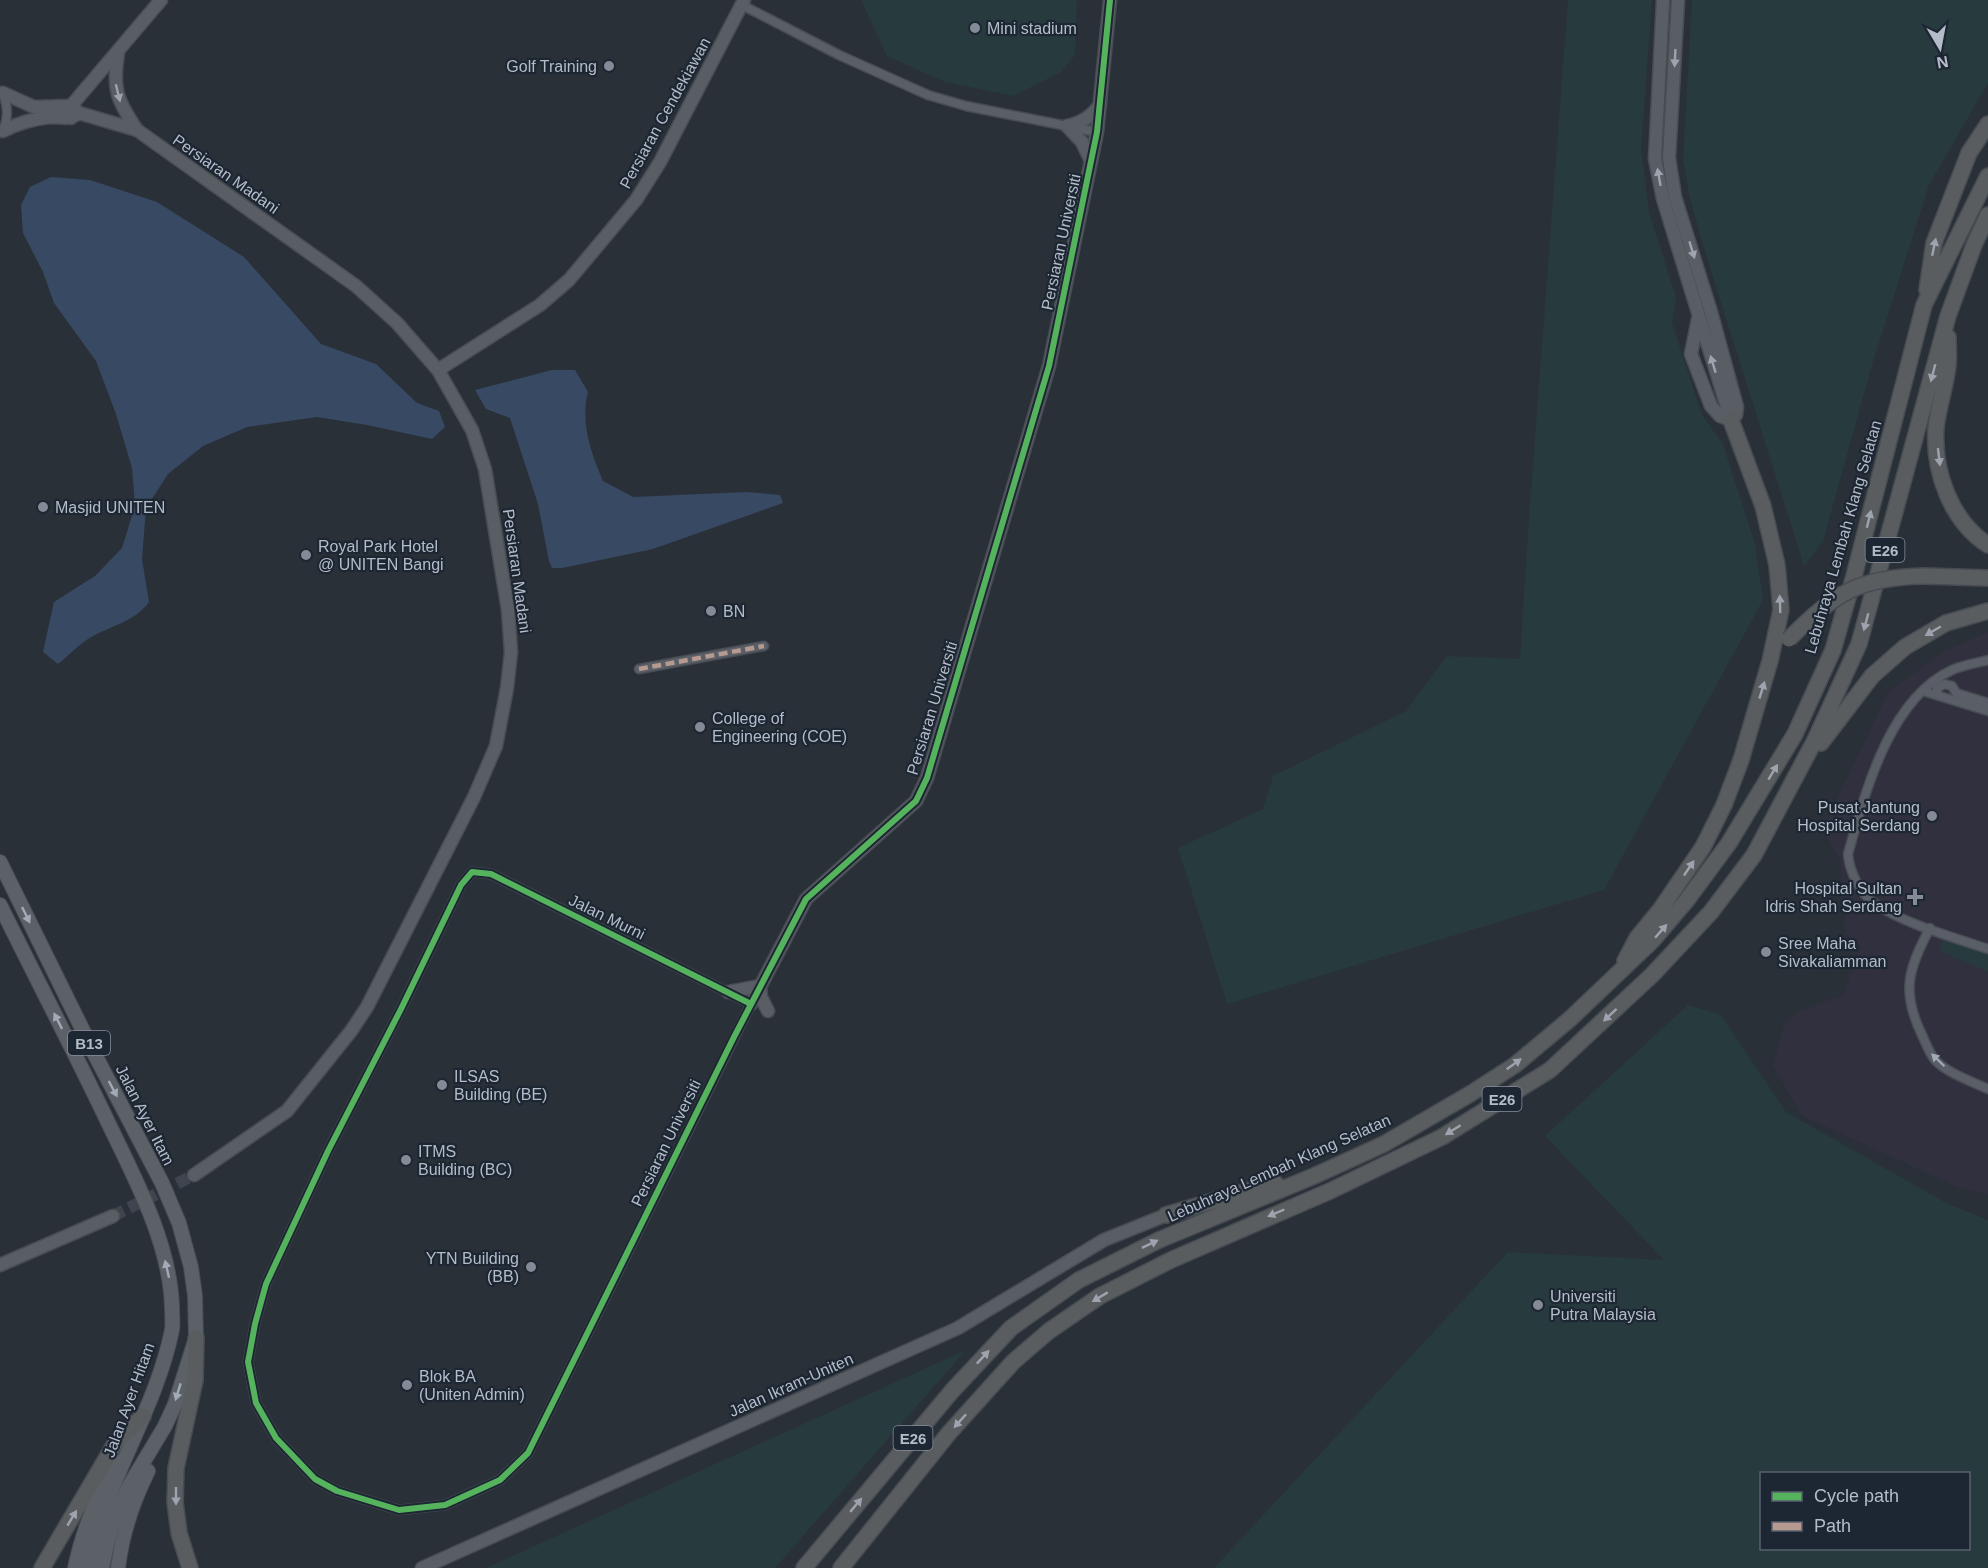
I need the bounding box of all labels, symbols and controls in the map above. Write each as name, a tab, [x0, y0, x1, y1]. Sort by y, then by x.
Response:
north arrow	[1910, 18, 1970, 78]
place label: Mini stadium	[987, 20, 1077, 37]
marker: Mini stadium	[968, 21, 982, 35]
street label: Persiaran Cendekiawan	[616, 35, 714, 191]
one-way arrow	[1670, 49, 1680, 68]
text: N	[1935, 53, 1950, 72]
place label: Golf Training	[506, 58, 597, 75]
marker: Golf Training	[602, 59, 616, 73]
one-way arrow	[113, 84, 123, 102]
street label: Persiaran Madani	[170, 131, 282, 217]
one-way arrow	[1654, 167, 1663, 186]
street label: Persiaran Universiti	[1038, 172, 1084, 312]
one-way arrow	[1929, 238, 1939, 256]
one-way arrow	[1688, 241, 1697, 259]
one-way arrow	[1708, 355, 1718, 373]
one-way arrow	[1928, 364, 1938, 382]
street label: Lebuhraya Lembah Klang Selatan	[1801, 418, 1885, 656]
one-way arrow	[1934, 448, 1943, 467]
place label: Masjid UNITEN	[55, 499, 165, 516]
marker: Masjid UNITEN	[36, 500, 50, 514]
street label: Persiaran Madani	[500, 508, 534, 634]
one-way arrow	[1865, 510, 1874, 528]
place label: Royal Park Hotel @ UNITEN Bangi	[318, 538, 444, 573]
road number: E26	[1866, 538, 1904, 562]
marker: Royal Park Hotel @ UNITEN Bangi	[299, 548, 313, 562]
one-way arrow	[1775, 594, 1784, 613]
place label: BN	[723, 603, 745, 620]
marker: BN	[704, 604, 718, 618]
one-way arrow	[1860, 613, 1870, 631]
one-way arrow	[1924, 626, 1941, 636]
street label: Persiaran Universiti	[904, 639, 960, 777]
one-way arrow	[1758, 681, 1767, 699]
place label: College of Engineering (COE)	[712, 710, 847, 745]
marker: College of Engineering (COE)	[693, 720, 707, 734]
one-way arrow	[1767, 764, 1778, 780]
place label: Pusat Jantung Hospital Serdang	[1797, 799, 1920, 834]
marker: Pusat Jantung Hospital Serdang	[1925, 809, 1939, 823]
one-way arrow	[1683, 860, 1694, 876]
place label: Hospital Sultan Idris Shah Serdang	[1765, 880, 1902, 915]
marker: Hospital Sultan Idris Shah Serdang	[1906, 888, 1924, 906]
street label: Jalan Murni	[566, 891, 648, 943]
one-way arrow	[21, 906, 31, 923]
one-way arrow	[1654, 924, 1667, 939]
place label: Sree Maha Sivakaliamman	[1778, 935, 1886, 970]
marker: Sree Maha Sivakaliamman	[1759, 945, 1773, 959]
one-way arrow	[1602, 1008, 1617, 1022]
one-way arrow	[53, 1012, 63, 1029]
road number: B13	[68, 1031, 110, 1055]
one-way arrow	[1930, 1053, 1945, 1067]
one-way arrow	[1506, 1059, 1521, 1071]
street label: Jalan Ayer Itam	[112, 1062, 178, 1168]
place label: ILSAS Building (BE)	[454, 1068, 547, 1103]
street label: Persiaran Universiti	[628, 1077, 704, 1209]
marker: ILSAS Building (BE)	[435, 1078, 449, 1092]
one-way arrow	[108, 1081, 118, 1098]
road number: E26	[1482, 1087, 1522, 1111]
street label: Lebuhraya Lembah Klang Selatan	[1165, 1111, 1393, 1225]
one-way arrow	[1445, 1124, 1461, 1135]
place label: ITMS Building (BC)	[418, 1143, 512, 1178]
marker: ITMS Building (BC)	[399, 1153, 413, 1167]
one-way arrow	[1267, 1209, 1284, 1218]
one-way arrow	[1142, 1239, 1159, 1249]
place label: YTN Building (BB)	[426, 1250, 519, 1285]
one-way arrow	[161, 1260, 171, 1279]
marker: YTN Building (BB)	[524, 1260, 538, 1274]
place label: Universiti Putra Malaysia	[1550, 1288, 1656, 1323]
one-way arrow	[1092, 1291, 1108, 1302]
marker: Universiti Putra Malaysia	[1531, 1298, 1545, 1312]
street label: Jalan Ayer Hitam	[100, 1340, 158, 1460]
street label: Jalan Ikram-Uniten	[726, 1350, 856, 1420]
one-way arrow	[976, 1351, 990, 1365]
place label: Blok BA (Uniten Admin)	[419, 1368, 525, 1403]
marker: Blok BA (Uniten Admin)	[400, 1378, 414, 1392]
one-way arrow	[173, 1383, 183, 1401]
one-way arrow	[954, 1413, 967, 1428]
road number: E26	[894, 1426, 932, 1450]
legend	[1760, 1472, 1970, 1550]
one-way arrow	[171, 1486, 181, 1505]
text: Cycle path	[1814, 1486, 1899, 1506]
one-way arrow	[850, 1497, 863, 1513]
one-way arrow	[66, 1510, 77, 1526]
text: Path	[1814, 1516, 1851, 1536]

